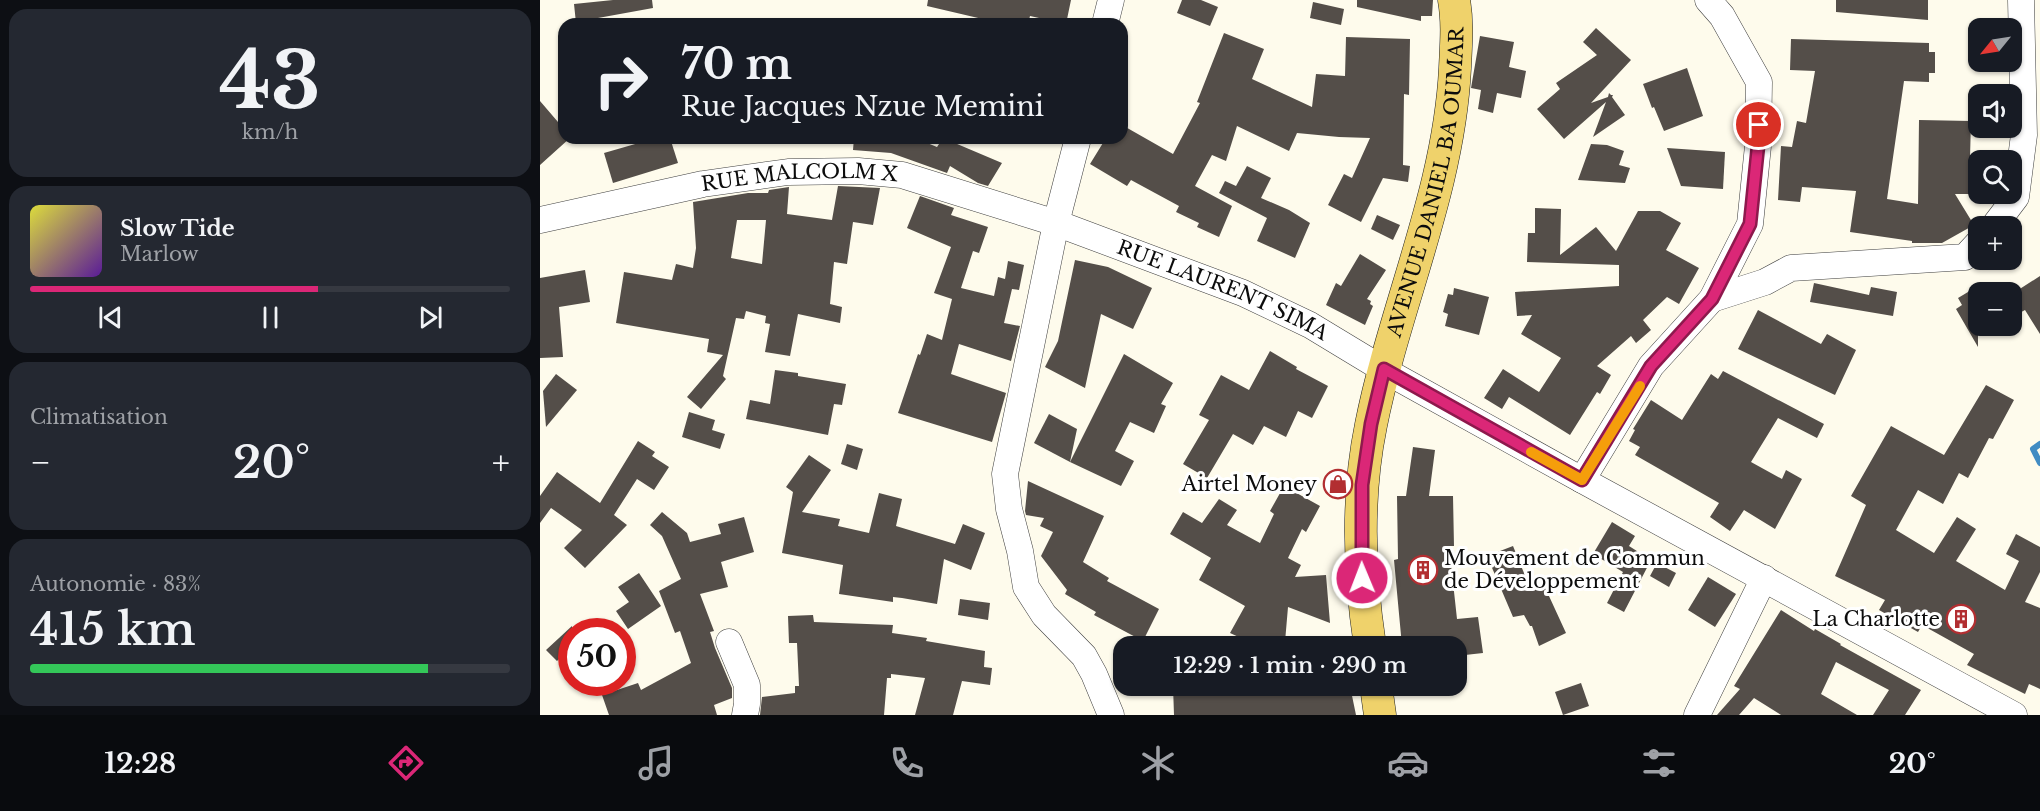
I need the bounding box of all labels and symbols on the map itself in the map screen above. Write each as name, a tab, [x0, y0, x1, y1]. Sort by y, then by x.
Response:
north arrow	[1968, 18, 2022, 72]
street label: AVENUE DANIEL BA OUMAR	[1381, 26, 1468, 341]
pin	[1733, 99, 1784, 150]
street label: RUE MALCOLM X	[700, 159, 900, 196]
street label: RUE LAURENT SIMA	[1114, 235, 1333, 346]
shop icon: Airtel Money	[1322, 468, 1354, 500]
place label: Airtel Money	[1181, 472, 1317, 496]
position arrow	[1330, 546, 1394, 610]
place label: Mouvement de Commun de Développement	[1444, 546, 1705, 593]
building icon: Mouvement de Commun de Développement	[1407, 554, 1439, 586]
building icon: La Charlotte	[1945, 603, 1977, 635]
place label: La Charlotte	[1812, 607, 1940, 631]
speed limit sign: 50	[558, 618, 636, 696]

